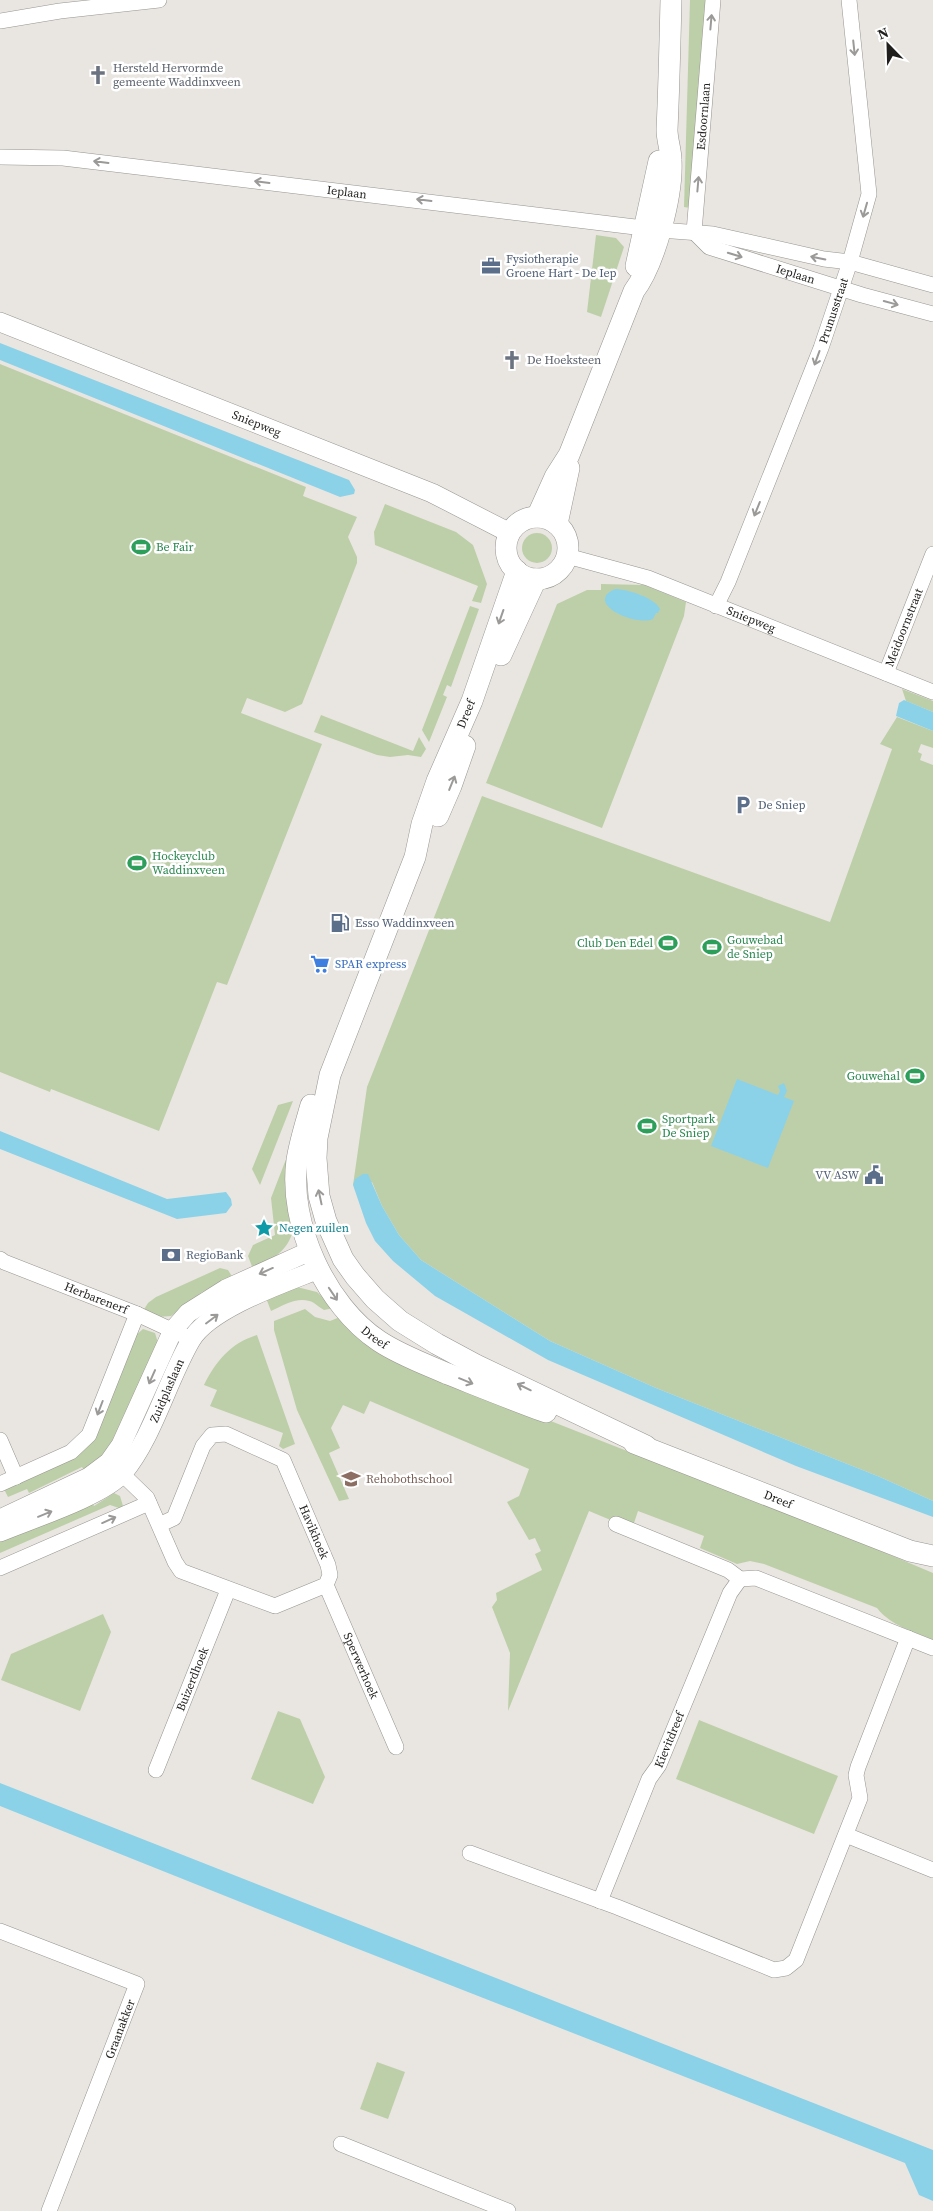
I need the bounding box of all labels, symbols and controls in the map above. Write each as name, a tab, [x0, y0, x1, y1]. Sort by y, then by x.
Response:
one-way arrow	[706, 14, 716, 30]
north arrow	[863, 20, 913, 70]
text: N	[874, 22, 892, 44]
one-way arrow	[849, 40, 859, 56]
place label: Hersteld Hervormde gemeente Waddinxveen	[113, 60, 241, 90]
church icon: Hersteld Hervormde gemeente Waddinxveen	[87, 64, 109, 86]
street label: Esdoornlaan	[693, 82, 714, 151]
one-way arrow	[93, 157, 109, 167]
one-way arrow	[693, 176, 703, 192]
one-way arrow	[255, 177, 271, 187]
street label: Ieplaan	[326, 182, 368, 203]
one-way arrow	[416, 195, 432, 205]
one-way arrow	[859, 201, 869, 217]
place label: Fysiotherapie Groene Hart - De Iep	[506, 251, 617, 281]
one-way arrow	[727, 251, 743, 261]
one-way arrow	[810, 253, 826, 262]
office icon: Fysiotherapie Groene Hart - De Iep	[480, 255, 502, 277]
street label: Ieplaan	[774, 261, 817, 288]
street label: Prunusstraat	[815, 276, 852, 346]
one-way arrow	[882, 299, 898, 308]
church icon: De Hoeksteen	[501, 349, 523, 371]
one-way arrow	[812, 350, 821, 365]
place label: De Hoeksteen	[527, 352, 601, 368]
street label: Sniepweg	[230, 407, 283, 440]
one-way arrow	[752, 501, 761, 516]
sports icon: Be Fair	[130, 536, 152, 558]
place label: Be Fair	[156, 539, 194, 555]
street label: Meidoornstraat	[881, 586, 927, 669]
street label: Sniepweg	[724, 602, 778, 636]
one-way arrow	[496, 609, 505, 624]
street label: Dreef	[453, 696, 480, 731]
one-way arrow	[449, 775, 458, 790]
parking icon: De Sniep	[732, 794, 754, 816]
place label: De Sniep	[758, 797, 805, 813]
place label: Hockeyclub Waddinxveen	[152, 848, 225, 878]
sports icon: Hockeyclub Waddinxveen	[126, 852, 148, 874]
fuel station icon: Esso Waddinxveen	[329, 912, 351, 934]
place label: Esso Waddinxveen	[355, 915, 455, 931]
sports icon: Club Den Edel	[657, 932, 679, 954]
place label: Gouwebad de Sniep	[727, 932, 783, 962]
place label: Club Den Edel	[577, 935, 653, 951]
sports icon: Gouwebad de Sniep	[701, 936, 723, 958]
supermarket icon: SPAR express	[309, 953, 331, 975]
place label: SPAR express	[335, 956, 407, 972]
sports icon: Gouwehal	[904, 1065, 926, 1087]
place label: Gouwehal	[847, 1068, 900, 1084]
place label: Sportpark De Sniep	[662, 1111, 716, 1141]
sports icon: Sportpark De Sniep	[636, 1115, 658, 1137]
public building icon: VV ASW	[863, 1164, 885, 1186]
place label: VV ASW	[815, 1167, 859, 1183]
one-way arrow	[315, 1190, 324, 1206]
place icon: Negen zuilen	[253, 1217, 275, 1239]
place label: Negen zuilen	[279, 1220, 349, 1236]
bank icon: RegioBank	[160, 1244, 182, 1266]
place label: RegioBank	[186, 1247, 244, 1263]
one-way arrow	[259, 1266, 274, 1276]
street label: Herbarenerf	[62, 1278, 132, 1318]
one-way arrow	[328, 1286, 338, 1300]
one-way arrow	[205, 1314, 218, 1325]
street label: Dreef	[358, 1322, 393, 1354]
street label: Zuidplaslaan	[146, 1356, 188, 1425]
one-way arrow	[147, 1369, 156, 1384]
one-way arrow	[458, 1377, 473, 1386]
one-way arrow	[517, 1382, 532, 1391]
one-way arrow	[95, 1400, 105, 1415]
school or university icon: Rehobothschool	[340, 1468, 362, 1490]
place label: Rehobothschool	[366, 1471, 453, 1487]
street label: Dreef	[762, 1487, 797, 1513]
street label: Havikhoek	[295, 1502, 333, 1562]
one-way arrow	[37, 1508, 52, 1518]
one-way arrow	[101, 1515, 116, 1525]
street label: Sperwerhoek	[340, 1630, 382, 1702]
street label: Buizerdhoek	[172, 1644, 213, 1713]
street label: Kievitdreef	[651, 1708, 689, 1770]
street label: Graanakker	[101, 1997, 139, 2061]

